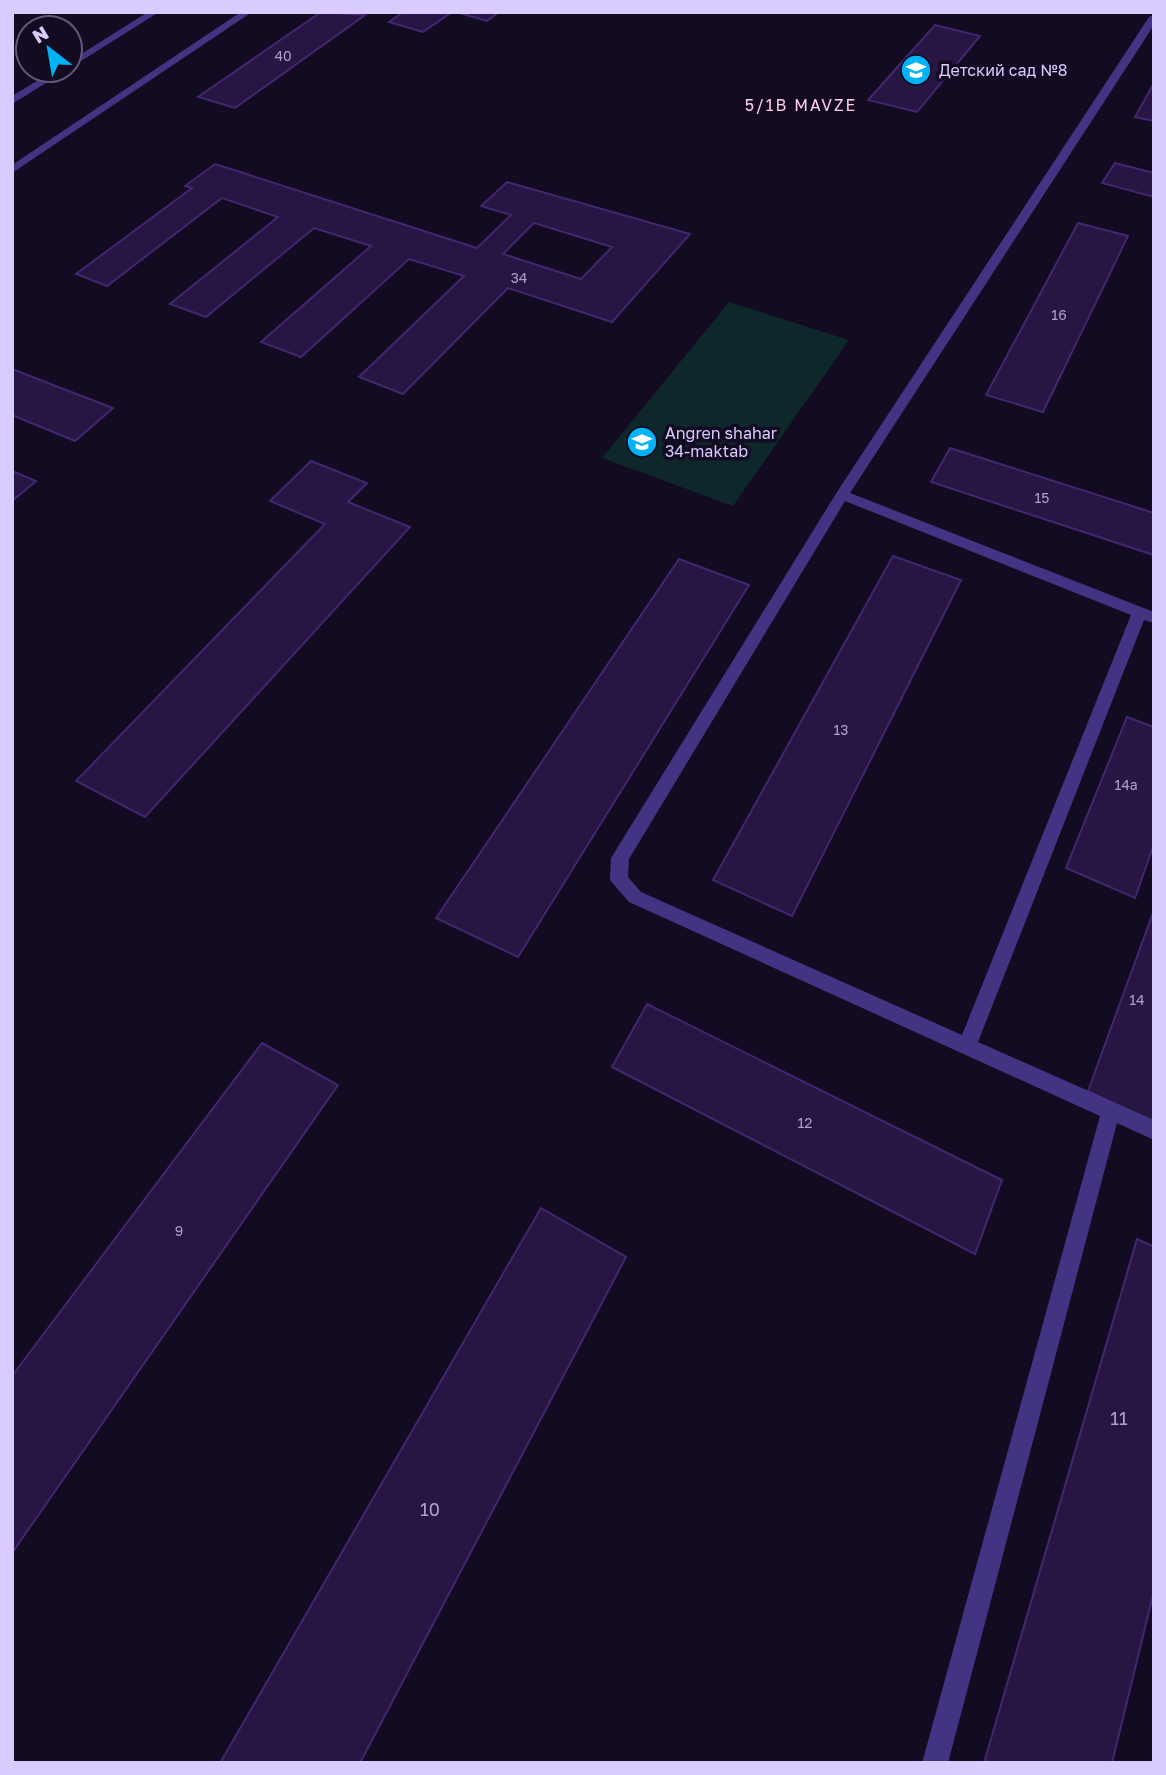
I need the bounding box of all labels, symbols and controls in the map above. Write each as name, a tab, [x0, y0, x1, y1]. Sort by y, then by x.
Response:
north arrow	[14, 14, 84, 84]
text: N	[28, 20, 52, 48]
house number: 40	[274, 47, 292, 64]
school or university icon: Детский сад №8	[899, 53, 933, 87]
place label: Детский сад №8	[939, 60, 1067, 80]
district label: 5/1B MAVZE	[745, 95, 857, 115]
house number: 34	[511, 269, 527, 286]
house number: 16	[1051, 306, 1067, 323]
place label: Angren shahar 34-maktab	[665, 423, 777, 461]
school or university icon: Angren shahar 34-maktab	[625, 425, 659, 459]
house number: 15	[1035, 489, 1049, 506]
house number: 13	[834, 721, 848, 738]
house number: 14а	[1114, 776, 1138, 793]
house number: 14	[1129, 991, 1145, 1008]
house number: 12	[798, 1114, 812, 1131]
house number: 9	[175, 1222, 183, 1239]
house number: 11	[1110, 1407, 1128, 1429]
house number: 10	[420, 1498, 440, 1520]

